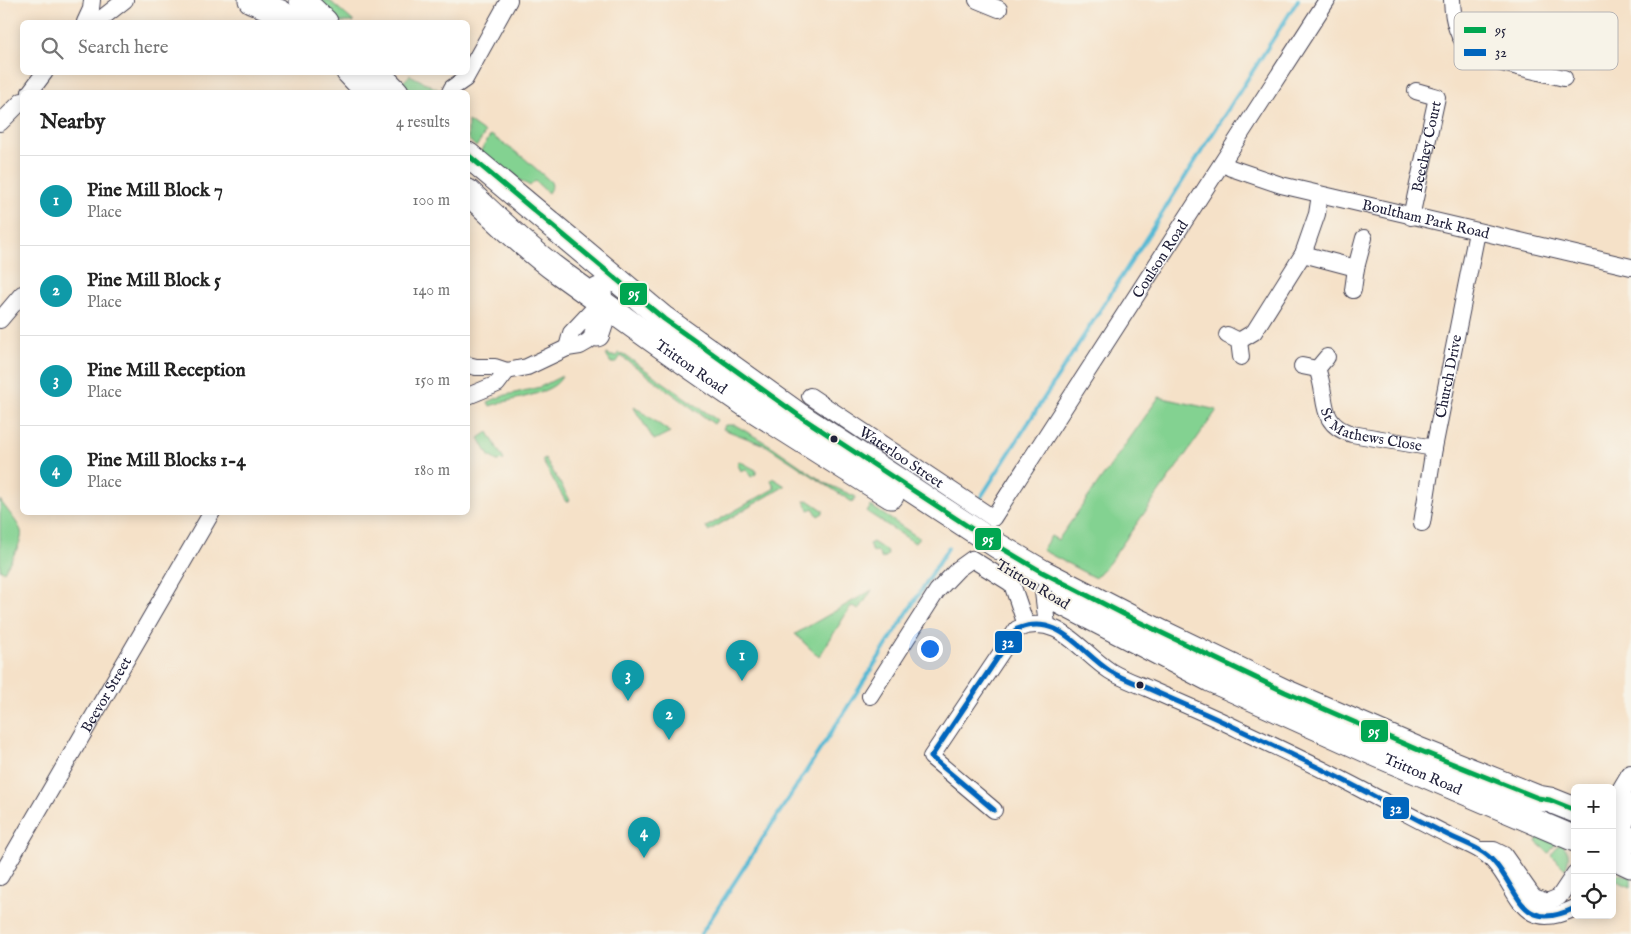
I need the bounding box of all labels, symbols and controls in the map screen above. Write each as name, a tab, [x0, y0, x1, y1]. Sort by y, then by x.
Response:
legend	[1454, 12, 1618, 70]
search box	[20, 20, 470, 75]
text: 95	[1494, 22, 1506, 40]
icon: search	[38, 34, 66, 62]
text: Search here	[78, 36, 169, 60]
text: 32	[1495, 44, 1507, 62]
street label: Beechey Court	[1408, 99, 1446, 194]
text: Nearby	[40, 109, 105, 136]
text: 4 results	[396, 113, 450, 133]
text: Pine Mill Block 7	[87, 179, 223, 203]
text: 1	[53, 191, 59, 211]
text: 100 m	[413, 191, 450, 211]
street label: Boultham Park Road	[1360, 195, 1492, 244]
text: Place	[87, 203, 122, 223]
street label: Coulson Road	[1128, 216, 1193, 302]
text: Pine Mill Block 5	[87, 269, 221, 293]
text: 2	[52, 281, 60, 301]
text: 140 m	[412, 281, 450, 301]
line badge: 95	[619, 282, 648, 306]
text: 95	[627, 285, 640, 303]
text: Place	[87, 293, 122, 313]
street label: Church Drive	[1431, 333, 1466, 420]
street label: Tritton Road	[652, 336, 731, 399]
text: Pine Mill Reception	[87, 359, 246, 383]
text: 3	[53, 371, 59, 391]
text: 150 m	[415, 371, 450, 391]
text: Place	[87, 383, 122, 403]
street label: St Mathews Close	[1316, 405, 1423, 456]
street label: Waterloo Street	[855, 422, 947, 493]
unlabelled marker	[829, 434, 839, 444]
text: Pine Mill Blocks 1-4	[87, 449, 246, 473]
text: 4	[52, 461, 60, 481]
text: 180 m	[414, 461, 450, 481]
text: Place	[87, 473, 122, 493]
line badge: 95	[974, 527, 1002, 551]
text: 95	[981, 531, 994, 549]
street label: Tritton Road	[992, 555, 1074, 614]
line badge: 32	[994, 630, 1023, 654]
text: 32	[1002, 634, 1014, 652]
your location	[917, 636, 943, 662]
pin: 1	[726, 640, 758, 681]
street label: Beevor Street	[77, 654, 136, 736]
pin: 3	[612, 660, 644, 701]
unlabelled marker	[1135, 680, 1145, 690]
pin: 2	[653, 699, 685, 740]
line badge: 95	[1360, 719, 1389, 743]
text: 95	[1367, 723, 1380, 741]
street label: Tritton Road	[1381, 749, 1466, 800]
map controls	[1571, 784, 1616, 919]
button: +	[1571, 784, 1616, 829]
line badge: 32	[1382, 796, 1410, 820]
text: 32	[1390, 800, 1402, 818]
pin: 4	[628, 817, 660, 858]
button: −	[1571, 829, 1616, 874]
button: locate	[1571, 874, 1616, 919]

